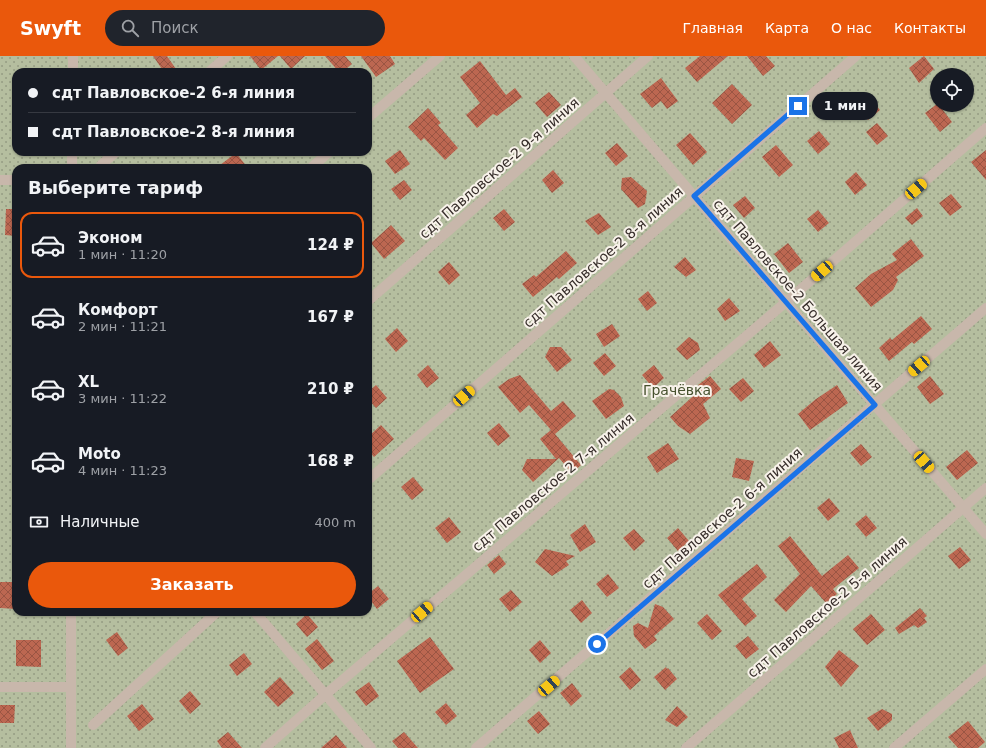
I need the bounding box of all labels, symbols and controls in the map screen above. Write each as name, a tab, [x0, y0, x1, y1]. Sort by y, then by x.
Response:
search box	[105, 10, 385, 46]
text: Swyft	[20, 17, 81, 39]
icon: search	[119, 17, 141, 39]
text: Поиск	[151, 19, 199, 37]
text: Главная	[682, 20, 743, 36]
text: Карта	[765, 20, 809, 36]
text: О нас	[831, 20, 872, 36]
text: Контакты	[894, 20, 966, 36]
map controls	[930, 68, 974, 112]
button: locate	[930, 68, 974, 112]
text: сдт Павловское-2 6-я линия	[52, 84, 295, 102]
callout: 1 мин	[812, 92, 878, 120]
street label: сдт Павловское-2 9-я линия	[416, 94, 582, 242]
route end	[789, 97, 807, 115]
text: 1 мин	[824, 98, 866, 113]
text: сдт Павловское-2 8-я линия	[52, 123, 295, 141]
text: Выберите тариф	[28, 177, 203, 198]
car	[903, 177, 929, 201]
street label: сдт Павловское-2 8-я линия	[520, 183, 686, 331]
street label: сдт Павловское-2 Большая линия	[710, 196, 886, 394]
icon: car	[30, 227, 66, 263]
text: Эконом	[78, 229, 142, 247]
text: 124 ₽	[307, 236, 354, 254]
text: 1 мин · 11:20	[78, 247, 167, 262]
car	[809, 259, 835, 283]
icon: car	[30, 299, 66, 335]
text: Комфорт	[78, 301, 157, 319]
text: 167 ₽	[307, 308, 354, 326]
text: 2 мин · 11:21	[78, 319, 167, 334]
car	[906, 354, 932, 378]
icon: car	[30, 371, 66, 407]
text: XL	[78, 373, 99, 391]
text: 210 ₽	[307, 380, 354, 398]
park label: Грачёвка	[643, 382, 711, 398]
car	[451, 384, 477, 408]
text: 3 мин · 11:22	[78, 391, 167, 406]
street label: сдт Павловское-2 7-я линия	[469, 410, 637, 554]
icon: car	[30, 443, 66, 479]
street label: сдт Павловское-2 6-я линия	[639, 444, 805, 592]
text: Moto	[78, 445, 121, 463]
car	[912, 449, 936, 475]
text: 168 ₽	[307, 452, 354, 470]
text: 4 мин · 11:23	[78, 463, 167, 478]
icon: cash	[28, 511, 50, 533]
text: Наличные	[60, 513, 140, 531]
text: 400 m	[314, 515, 356, 530]
street label: сдт Павловское-2 5-я линия	[744, 533, 910, 681]
button: Заказать	[28, 562, 356, 608]
car	[409, 600, 435, 624]
route start	[588, 635, 606, 653]
car	[536, 674, 562, 698]

